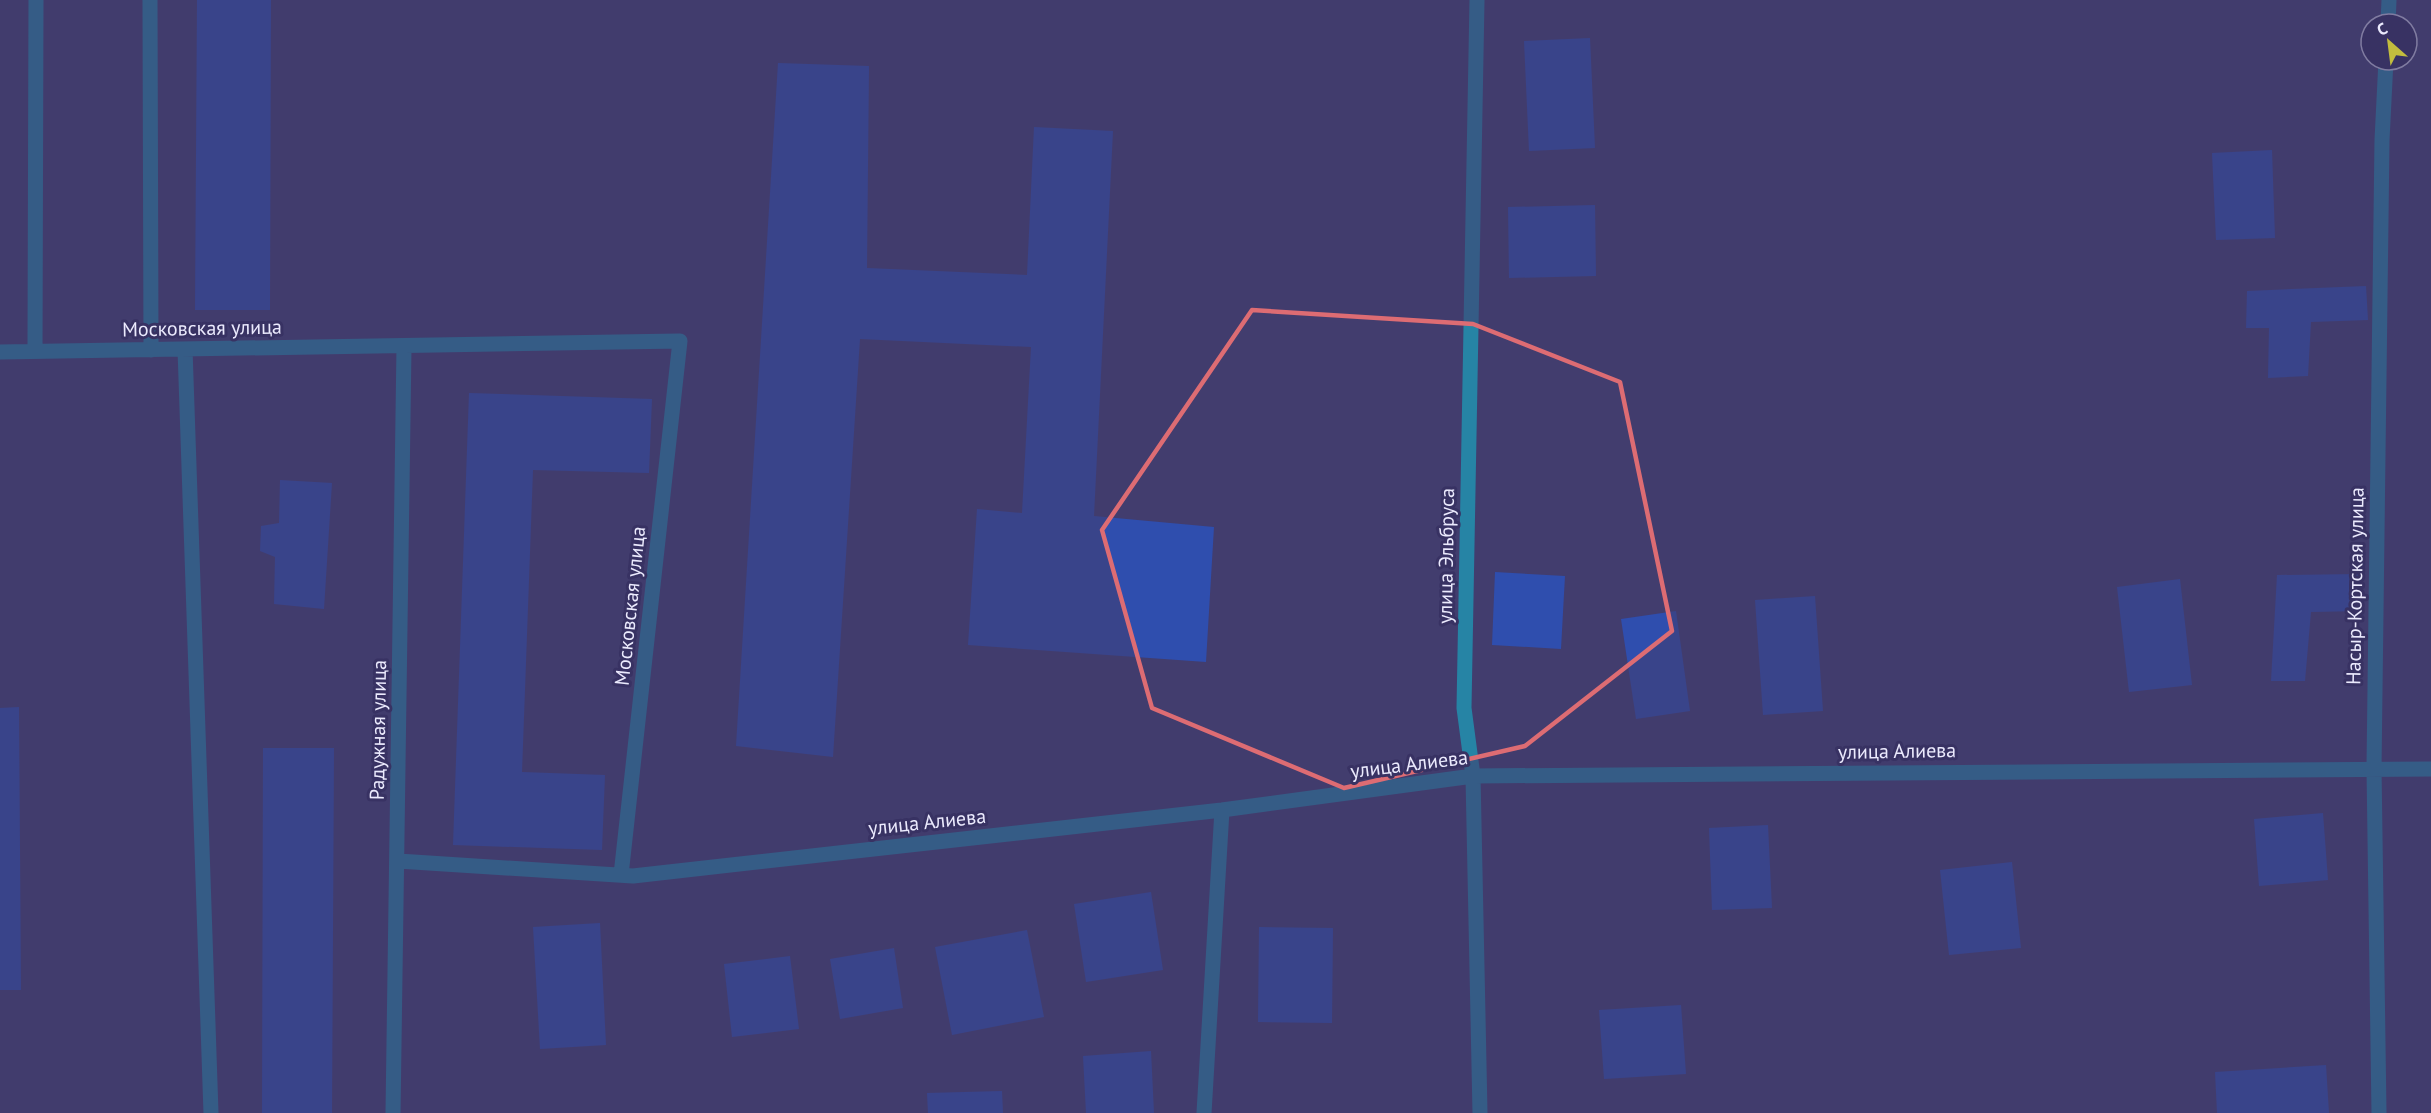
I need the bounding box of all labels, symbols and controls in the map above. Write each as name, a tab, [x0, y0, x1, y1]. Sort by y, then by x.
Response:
north arrow	[2359, 12, 2419, 72]
text: С	[2373, 18, 2391, 40]
street label: Московская улица	[122, 314, 282, 342]
street label: Насыр-Кортская улица	[2340, 487, 2370, 685]
street label: улица Эльбруса	[1432, 488, 1460, 624]
street label: Московская улица	[609, 525, 651, 687]
street label: Радужная улица	[364, 660, 392, 800]
street label: улица Алиева	[1838, 737, 1956, 765]
street label: улица Алиева	[1349, 744, 1469, 784]
street label: улица Алиева	[867, 803, 987, 841]

